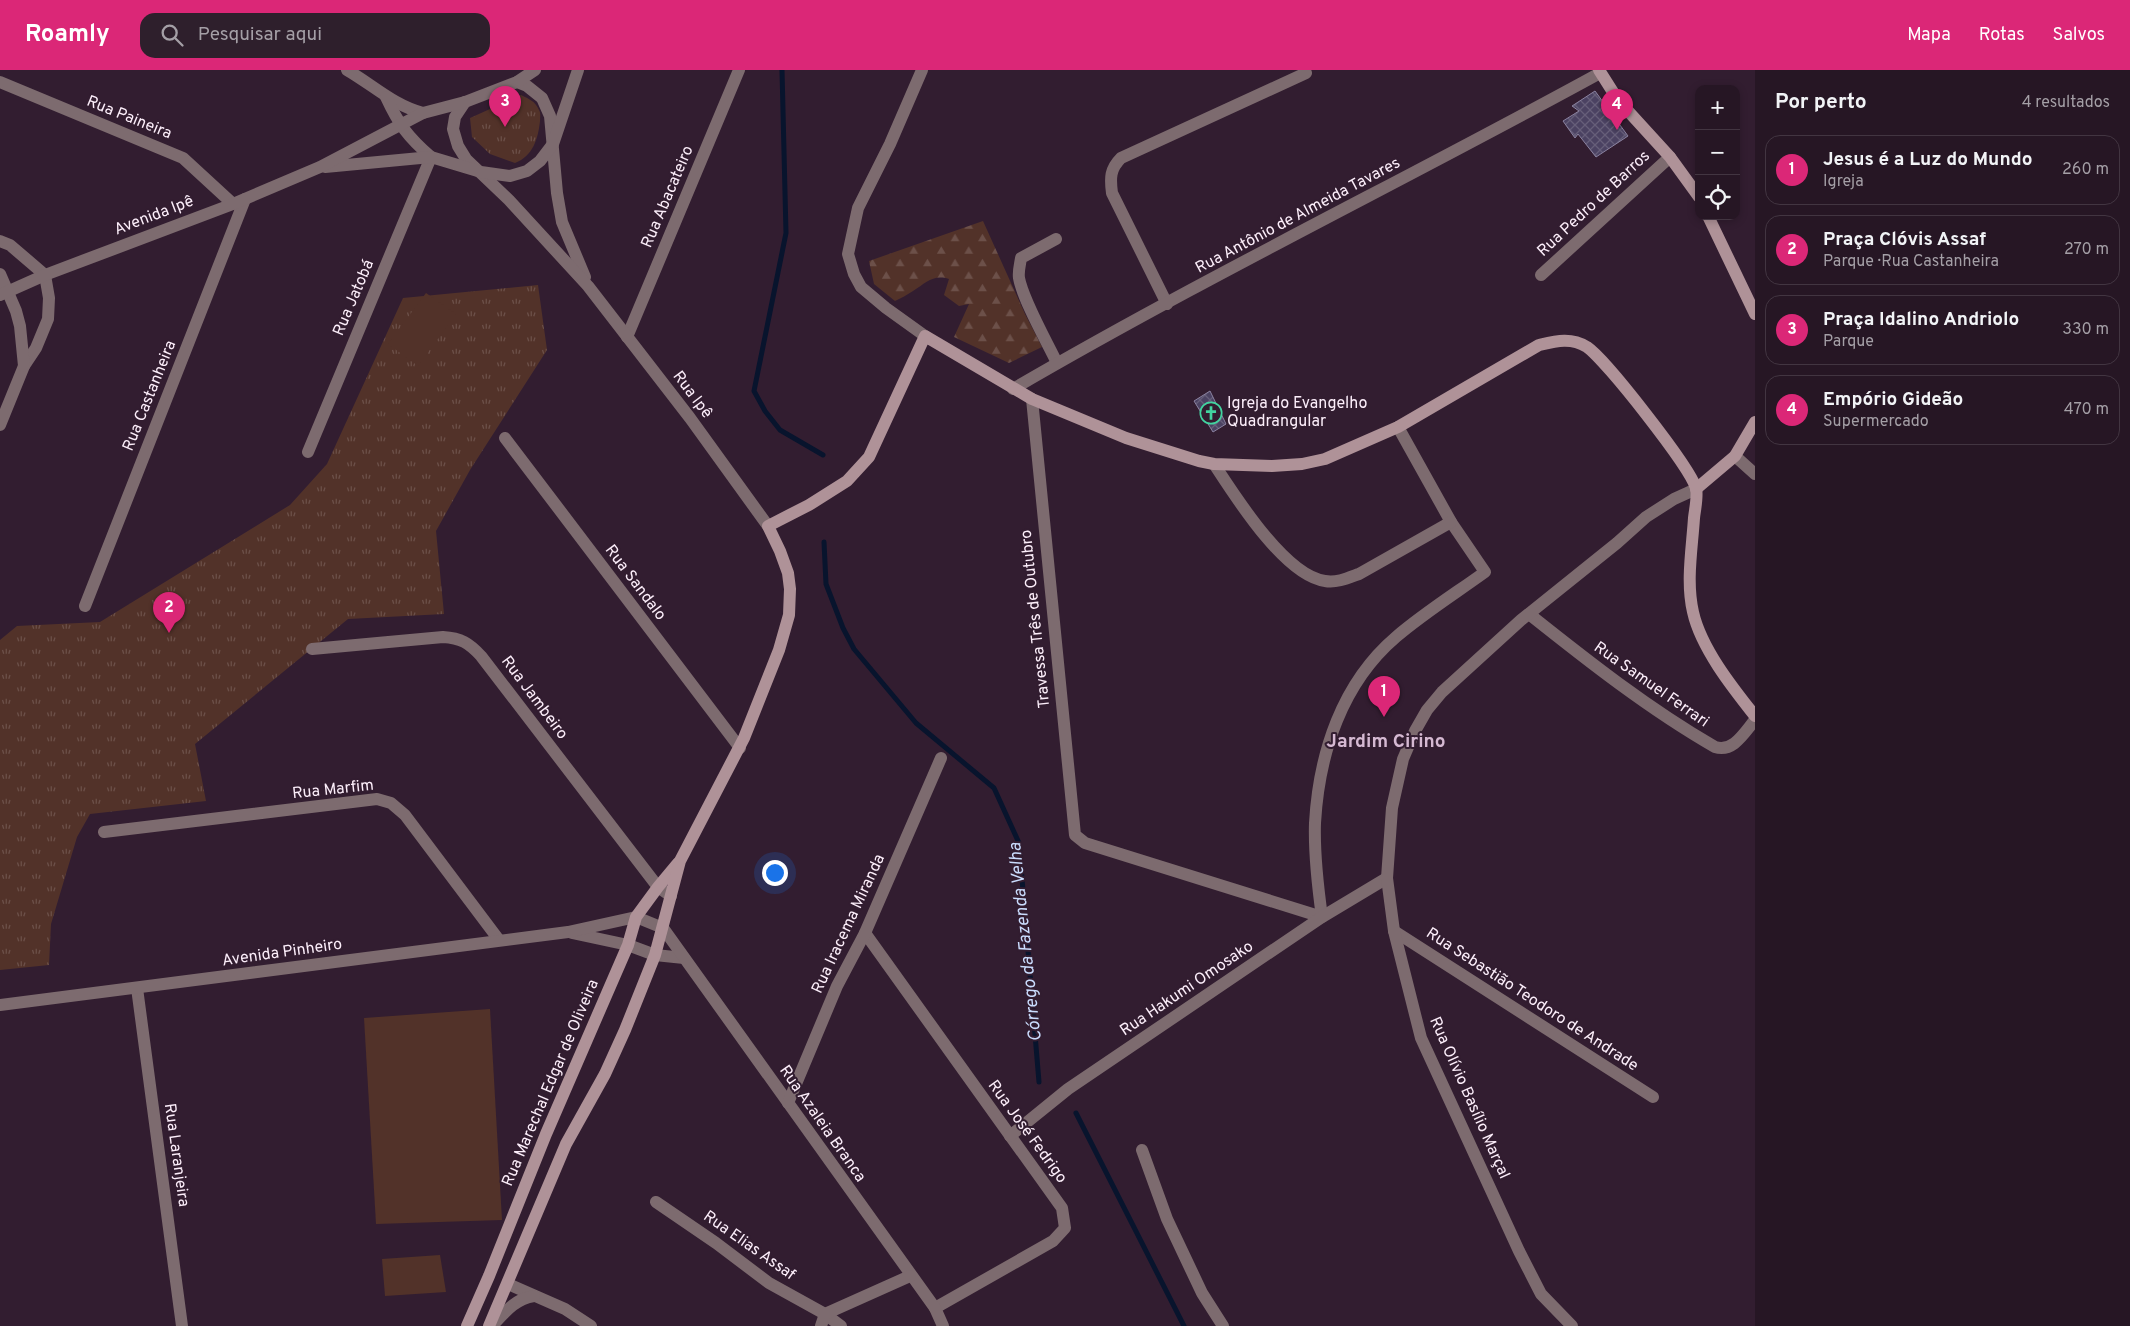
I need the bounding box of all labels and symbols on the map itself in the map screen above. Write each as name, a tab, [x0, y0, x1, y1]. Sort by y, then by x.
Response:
pin: 3	[489, 86, 521, 127]
pin: 4	[1601, 89, 1633, 130]
street label: Rua Paineira	[83, 92, 175, 144]
street label: Rua Abacateiro	[637, 143, 699, 251]
street label: Rua Pedro de Barros	[1533, 147, 1655, 261]
street label: Rua Antônio de Almeida Tavares	[1192, 153, 1404, 279]
street label: Avenida Ipê	[111, 192, 197, 240]
street label: Rua Jatobá	[329, 257, 379, 339]
street label: Rua Castanheira	[119, 338, 181, 454]
street label: Rua Ipê	[668, 367, 716, 423]
place label: Igreja do Evangelho Quadrangular	[1227, 394, 1367, 432]
church icon: Igreja do Evangelho Quadrangular	[1199, 401, 1223, 425]
street label: Travessa Três de Outubro	[1017, 529, 1055, 709]
street label: Rua Sandalo	[600, 541, 670, 625]
pin: 2	[153, 592, 185, 633]
street label: Rua Samuel Ferrari	[1589, 638, 1713, 732]
street label: Rua Jambeiro	[496, 652, 572, 744]
pin: 1	[1368, 676, 1400, 717]
district label: Jardim Cirino	[1326, 730, 1446, 754]
street label: Rua Marfim	[291, 776, 375, 804]
water label: Córrego da Fazenda Velha	[1004, 841, 1048, 1043]
street label: Rua Iracema Miranda	[808, 851, 890, 997]
your location	[762, 860, 788, 886]
street label: Rua Sebastião Teodoro de Andrade	[1422, 924, 1642, 1076]
street label: Avenida Pinheiro	[221, 935, 343, 971]
street label: Rua Hakumi Omosako	[1116, 937, 1258, 1041]
street label: Rua Marechal Edgar de Oliveira	[498, 976, 604, 1190]
street label: Rua Olívio Basílio Marçal	[1424, 1014, 1514, 1182]
street label: Rua Azaleia Branca	[774, 1062, 870, 1186]
street label: Rua José Fedrigo	[983, 1077, 1071, 1188]
street label: Rua Laranjeira	[159, 1102, 193, 1208]
street label: Rua Elias Assaf	[699, 1207, 799, 1286]

